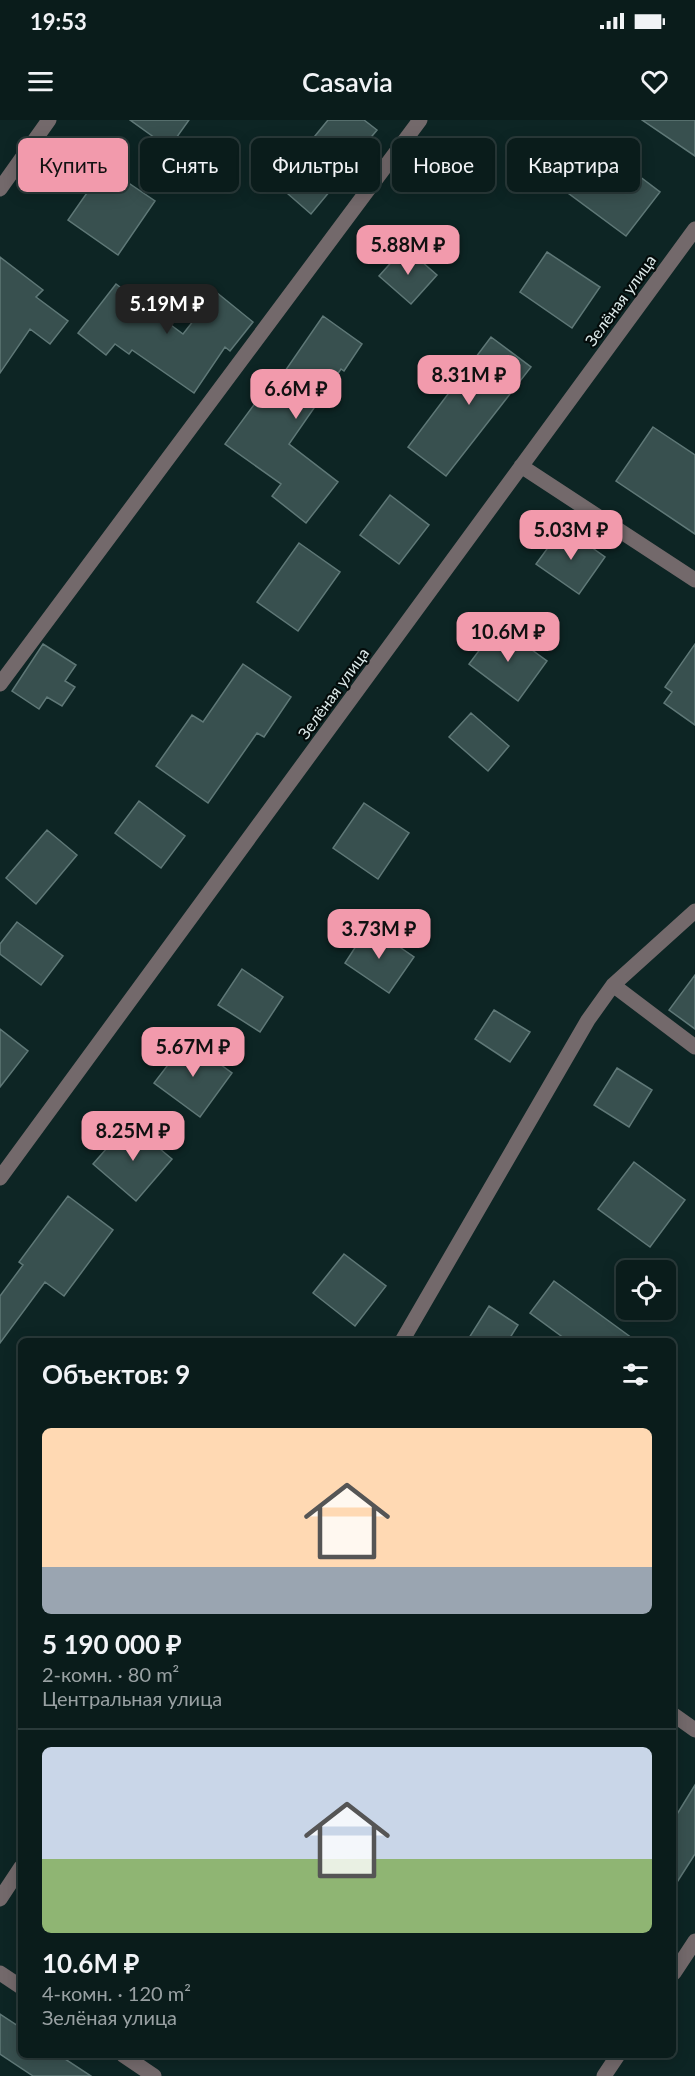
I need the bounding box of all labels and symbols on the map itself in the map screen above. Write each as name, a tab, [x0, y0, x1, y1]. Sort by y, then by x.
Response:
pin: 5.88M ₽	[353, 225, 463, 276]
street label: Зелёная улица	[581, 251, 659, 349]
pin: 5.19M ₽	[112, 284, 222, 335]
pin: 8.31M ₽	[414, 355, 524, 406]
pin: 6.6M ₽	[247, 369, 345, 420]
pin: 5.03M ₽	[516, 510, 626, 561]
pin: 10.6M ₽	[453, 612, 563, 663]
street label: Зелёная улица	[294, 644, 372, 742]
pin: 3.73M ₽	[324, 909, 434, 960]
pin: 5.67M ₽	[138, 1027, 248, 1078]
pin: 8.25M ₽	[78, 1111, 188, 1162]

